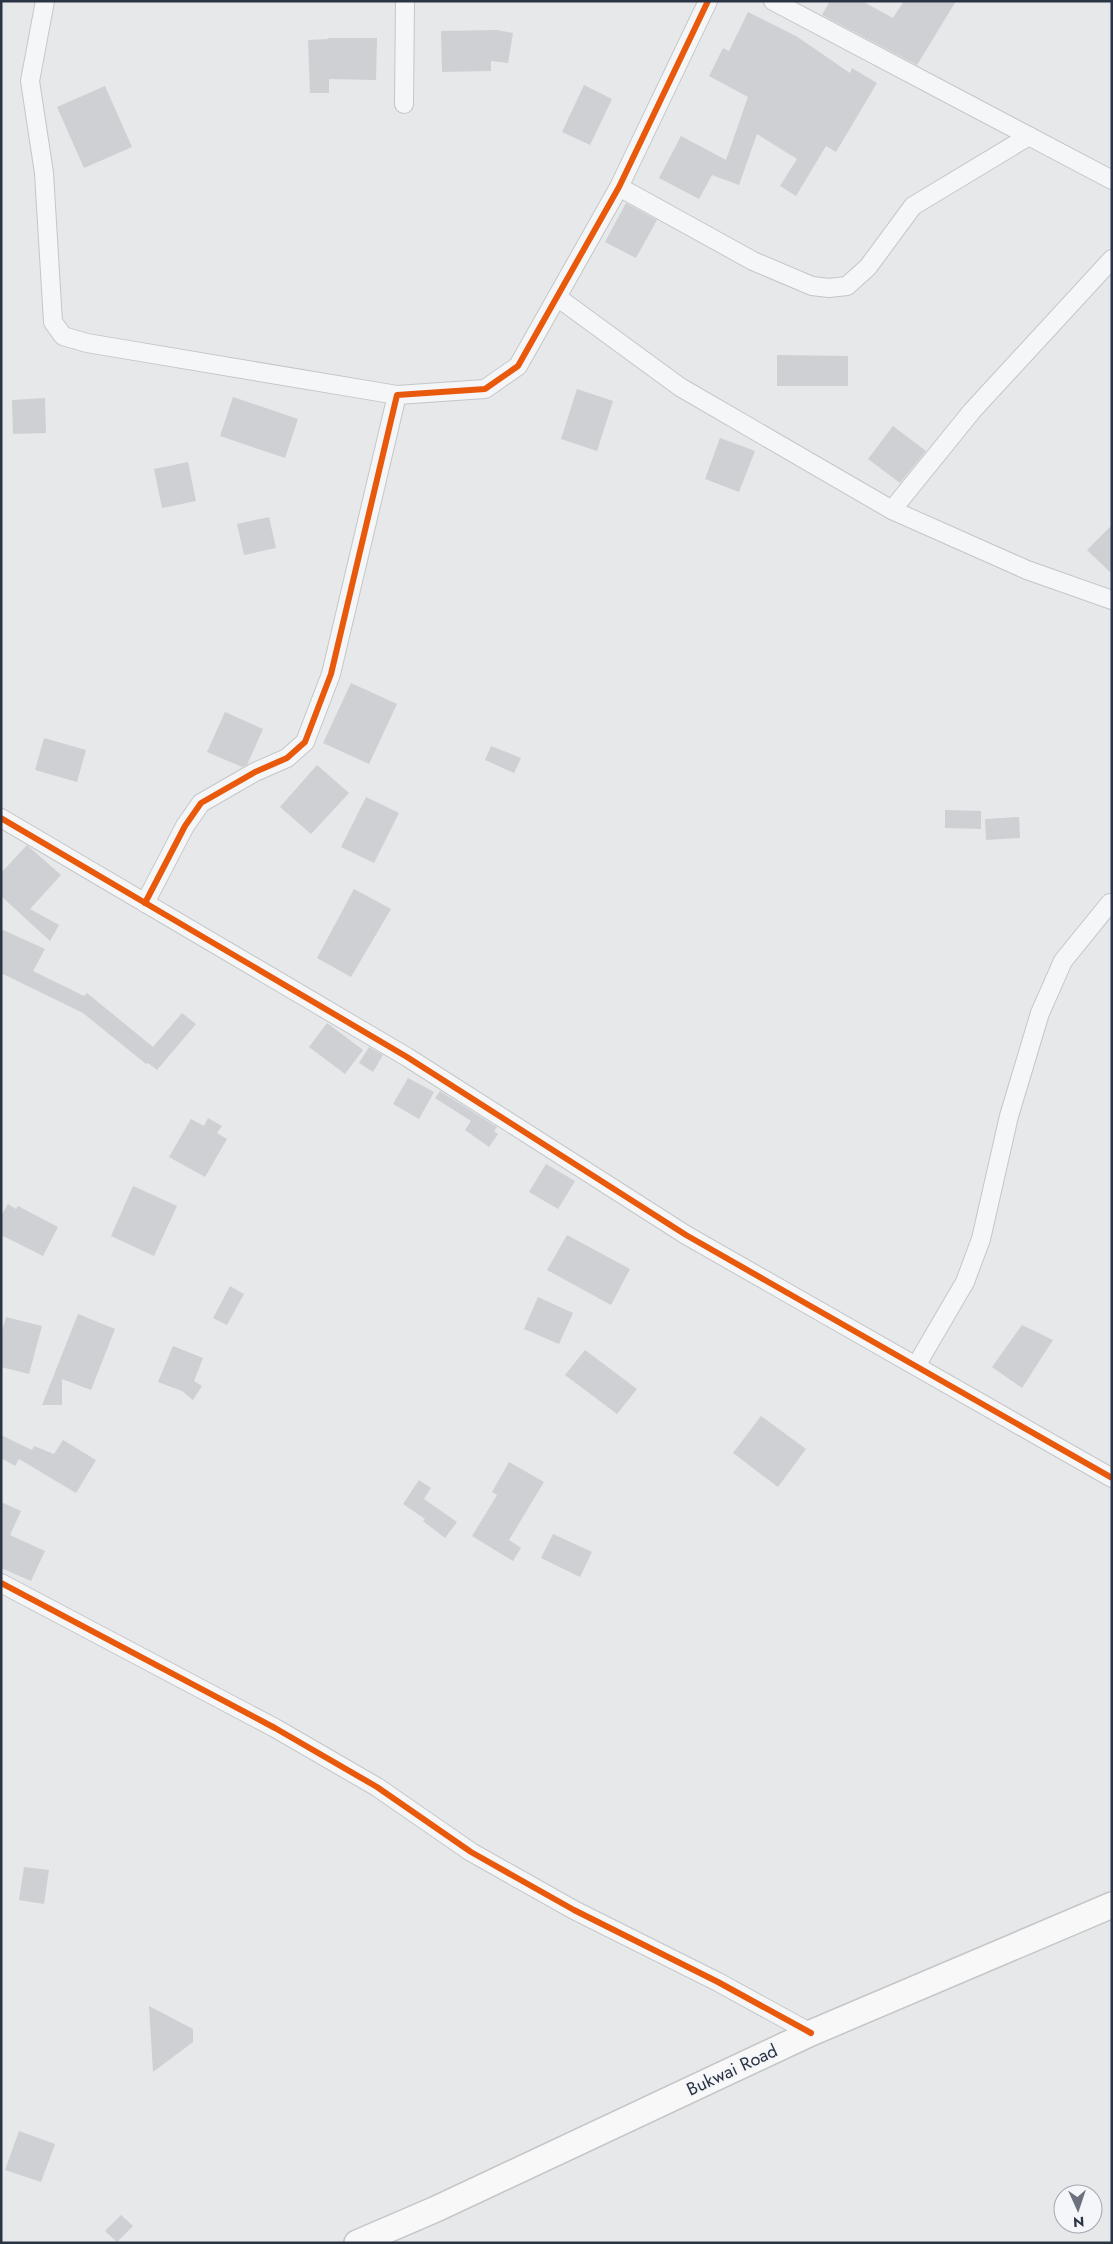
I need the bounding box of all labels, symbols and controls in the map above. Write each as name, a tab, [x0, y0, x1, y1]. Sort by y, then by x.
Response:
street label: Bukwai Road	[682, 2038, 782, 2102]
north arrow	[1053, 2184, 1103, 2234]
text: N	[1073, 2212, 1085, 2232]

